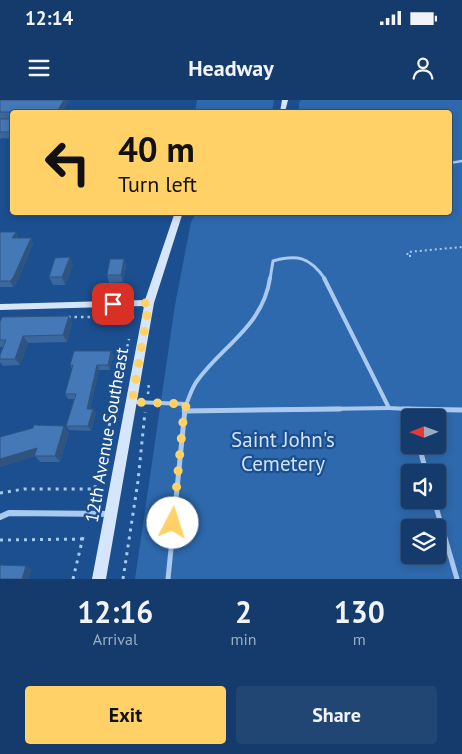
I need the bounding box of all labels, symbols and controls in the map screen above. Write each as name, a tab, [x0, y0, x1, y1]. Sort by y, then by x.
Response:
text: 12:14	[25, 6, 73, 30]
icon: menu	[25, 54, 53, 82]
text: Headway	[188, 54, 274, 82]
icon: person	[409, 54, 437, 82]
text: 40 m	[118, 126, 195, 172]
icon: left	[35, 130, 100, 195]
text: Turn left	[118, 170, 197, 198]
pin	[92, 283, 134, 325]
icon: arrive	[99, 290, 127, 318]
street label: 12th Avenue Southeast	[80, 346, 133, 524]
north arrow	[401, 409, 446, 454]
map controls	[401, 409, 446, 564]
park label: Saint John's Cemetery	[231, 426, 335, 477]
button: sound	[401, 464, 446, 509]
position arrow	[146, 496, 198, 548]
button: layers	[401, 519, 446, 564]
text: 12:16	[77, 592, 153, 631]
text: 2	[235, 592, 252, 631]
text: 130	[334, 592, 385, 631]
text: Arrival	[93, 629, 138, 649]
text: min	[231, 629, 257, 649]
text: m	[353, 629, 366, 649]
button: Exit	[25, 686, 226, 744]
button: Share	[236, 686, 437, 744]

